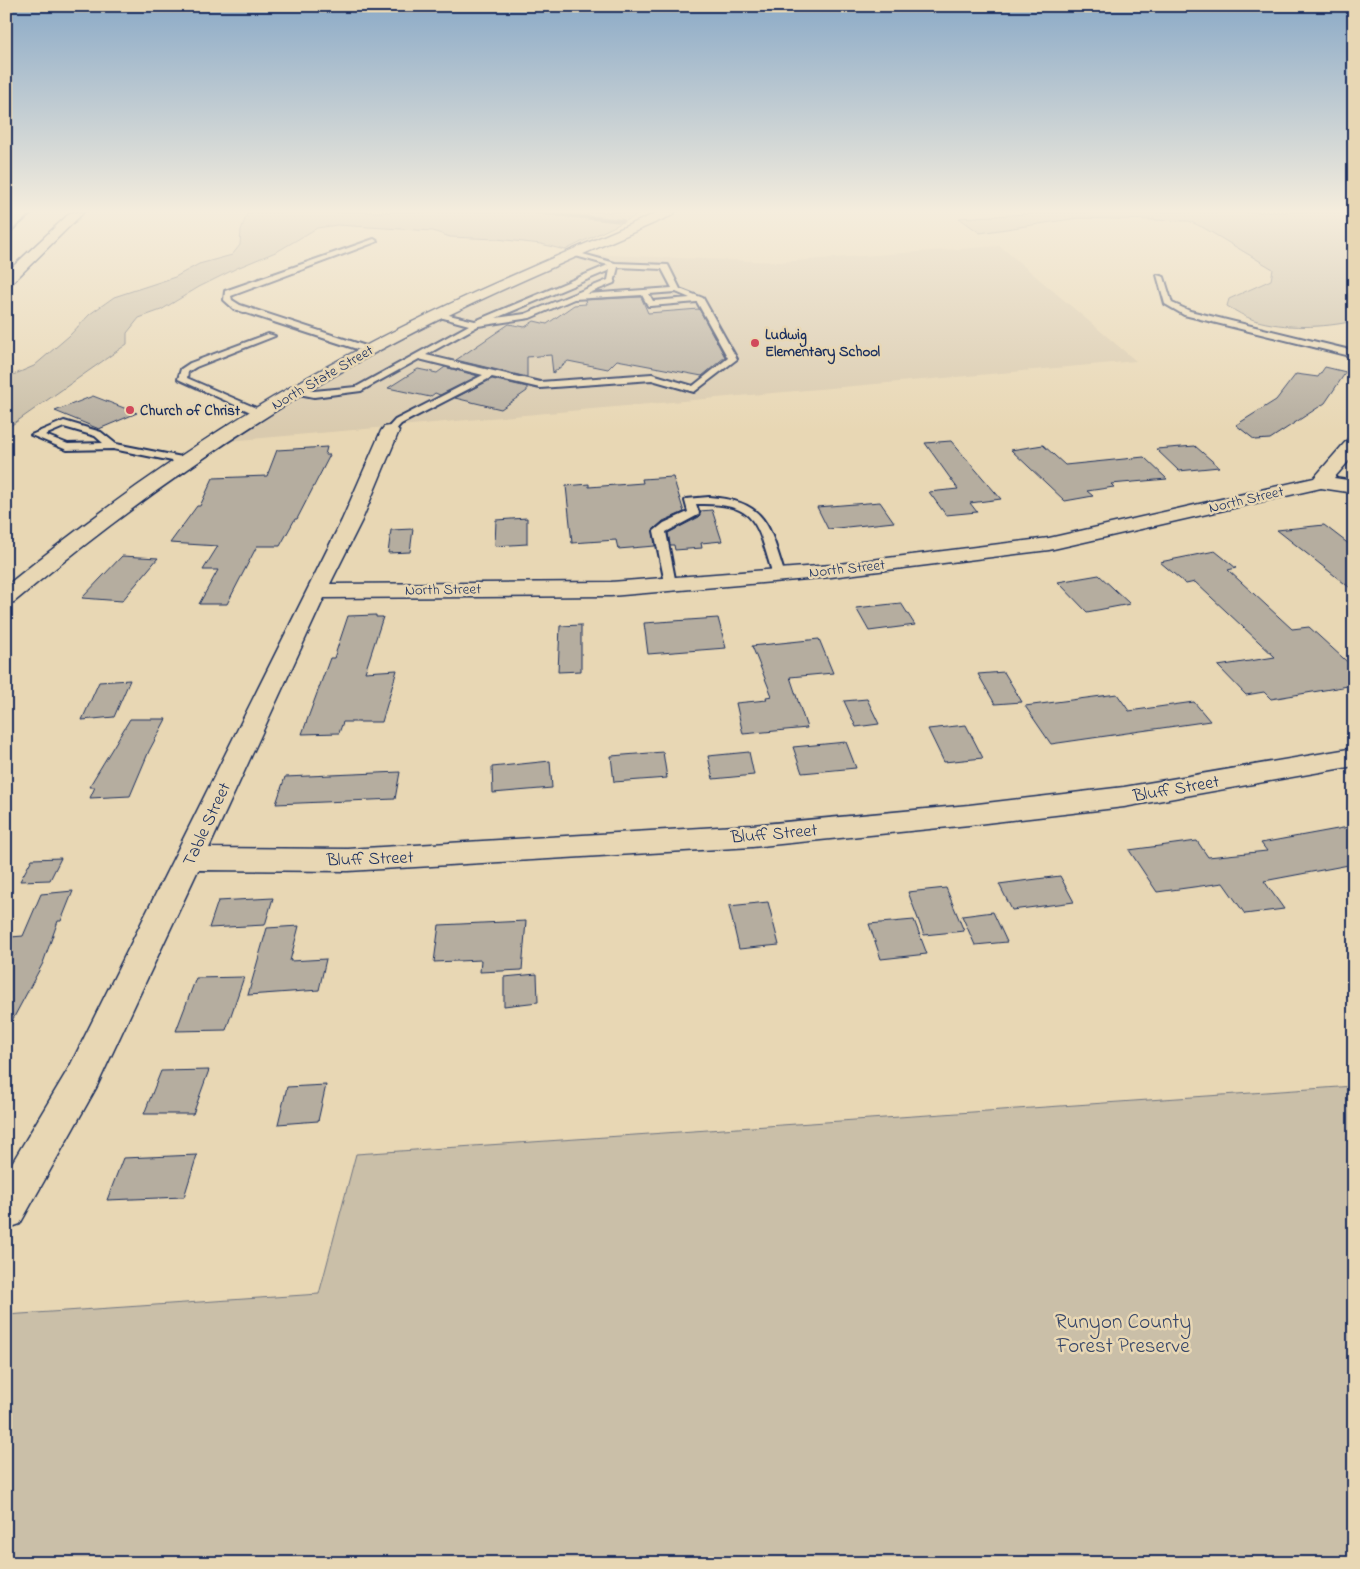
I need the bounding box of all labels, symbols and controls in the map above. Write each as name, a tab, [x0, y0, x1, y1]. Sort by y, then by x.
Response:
place label: Ludwig Elementary School	[765, 324, 881, 365]
marker: Ludwig Elementary School	[749, 337, 761, 349]
street label: North State Street	[267, 340, 378, 416]
place label: Church of Christ	[140, 400, 241, 422]
marker: Church of Christ	[124, 404, 136, 416]
street label: North Street	[1207, 481, 1286, 519]
street label: North Street	[808, 554, 886, 584]
street label: North Street	[405, 578, 481, 602]
street label: Bluff Street	[1130, 770, 1221, 811]
street label: Table Street	[177, 779, 239, 871]
street label: Bluff Street	[729, 818, 819, 852]
street label: Bluff Street	[325, 845, 414, 875]
park label: Runyon County Forest Preserve	[1055, 1308, 1191, 1362]

